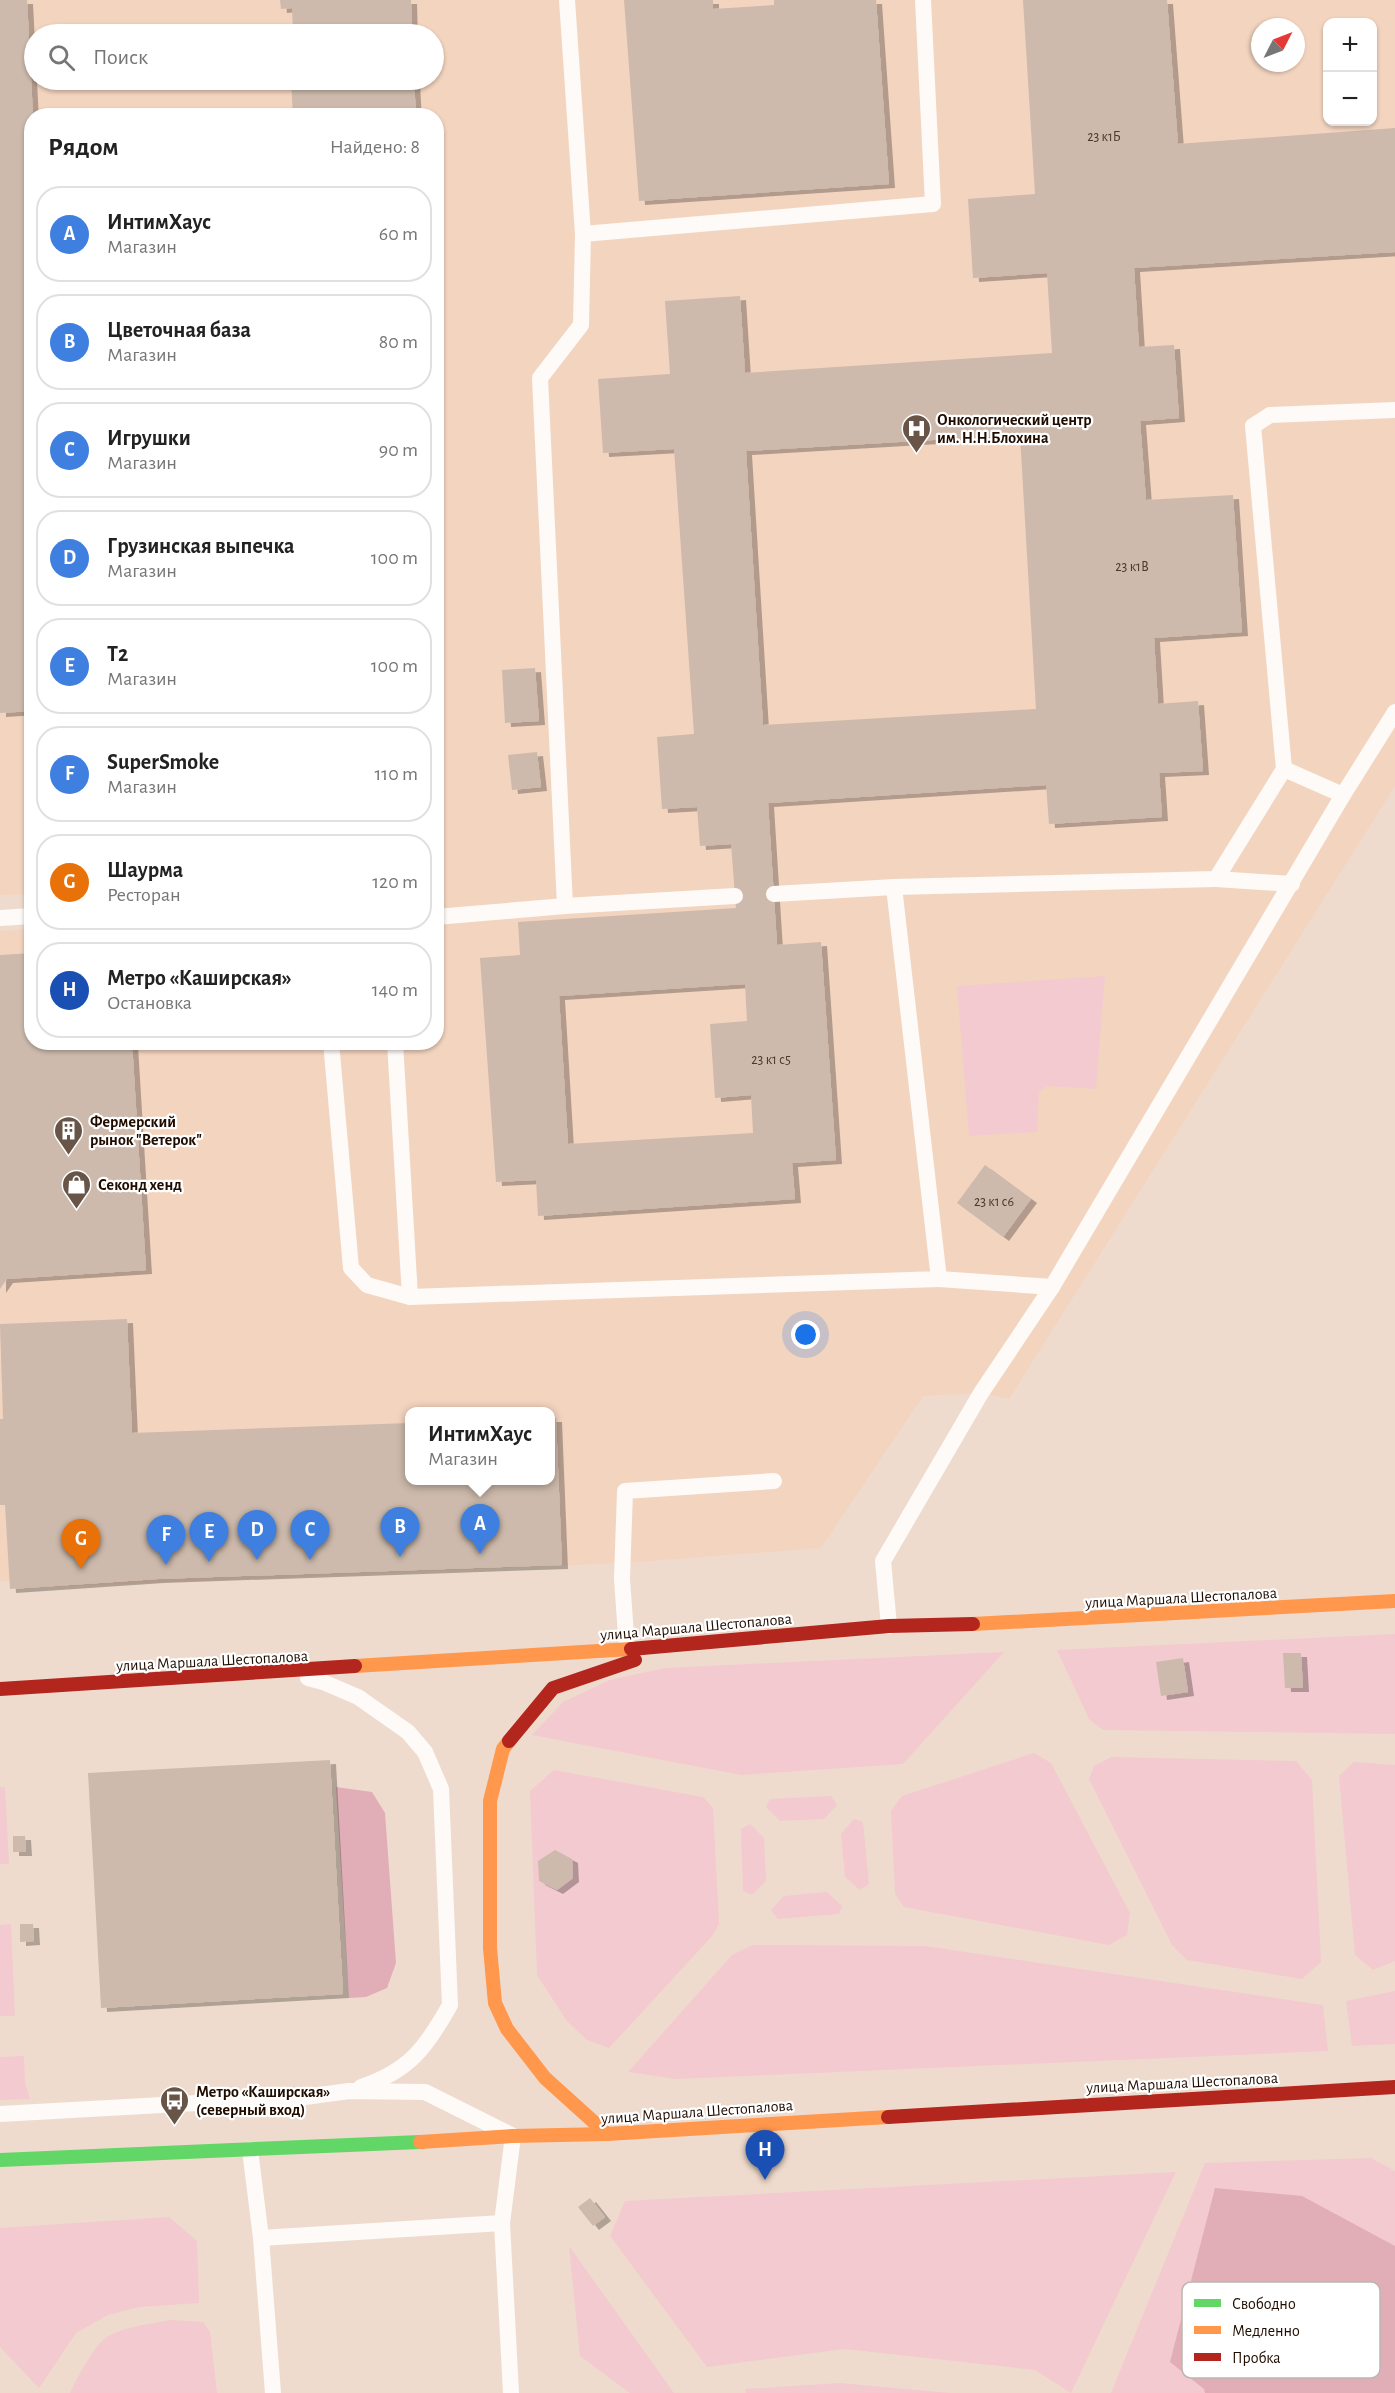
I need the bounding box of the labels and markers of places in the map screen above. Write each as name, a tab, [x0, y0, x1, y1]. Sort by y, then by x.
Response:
hospital icon: Онкологический центр им. Н.Н.Блохина	[900, 412, 932, 454]
place label: Онкологический центр им. Н.Н.Блохина	[937, 412, 1091, 446]
building icon: Фермерский рынок "Ветерок"	[53, 1114, 85, 1156]
place label: Фермерский рынок "Ветерок"	[90, 1114, 202, 1148]
shop icon: Секонд хенд	[61, 1168, 93, 1210]
place label: Секонд хенд	[98, 1177, 182, 1193]
pin: A	[460, 1504, 500, 1554]
pin: B	[380, 1508, 420, 1557]
pin: D	[238, 1510, 276, 1560]
pin: C	[290, 1510, 330, 1560]
pin: E	[190, 1512, 228, 1562]
pin: F	[146, 1516, 186, 1565]
pin: G	[62, 1520, 100, 1569]
bus stop icon: Метро «Каширская» (северный вход)	[159, 2084, 191, 2126]
place label: Метро «Каширская» (северный вход)	[196, 2084, 330, 2118]
pin: H	[746, 2130, 784, 2180]

